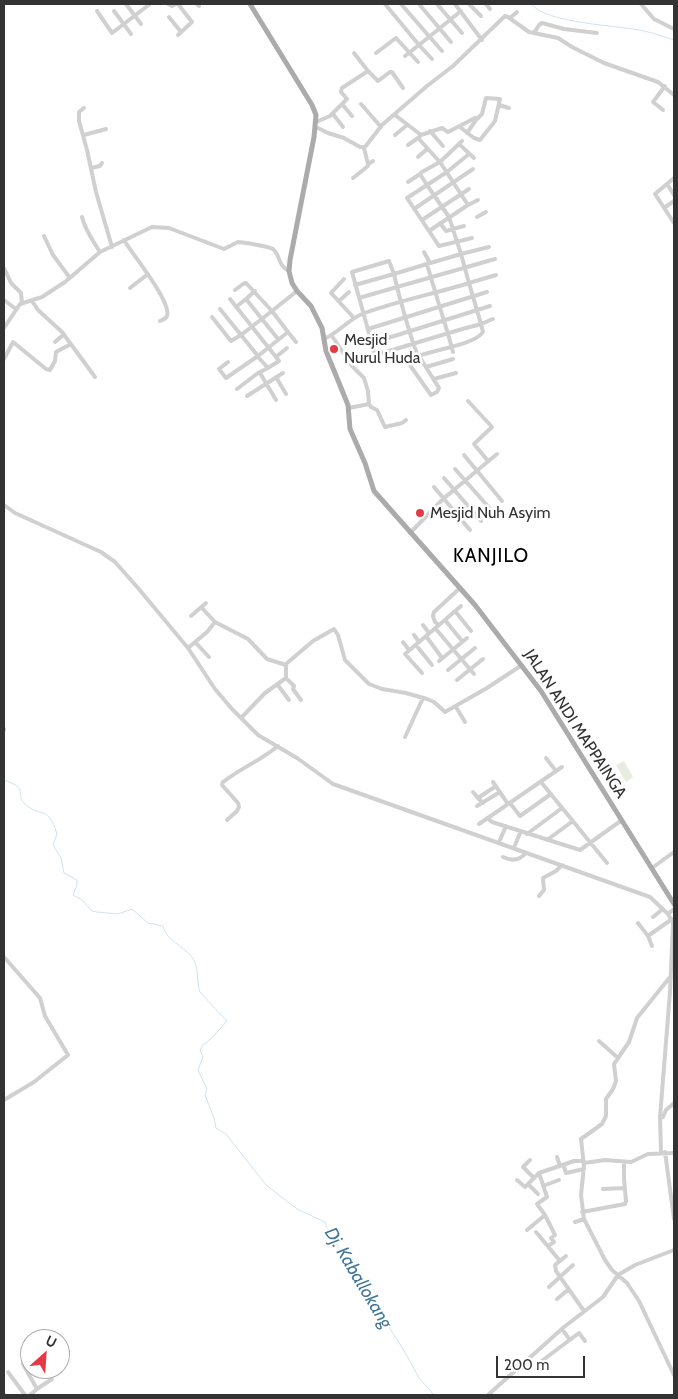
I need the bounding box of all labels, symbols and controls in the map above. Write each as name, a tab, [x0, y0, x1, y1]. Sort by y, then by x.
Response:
place label: Mesjid Nurul Huda	[344, 330, 420, 368]
marker: Mesjid Nurul Huda	[328, 343, 340, 355]
place label: Mesjid Nuh Asyim	[430, 503, 551, 523]
marker: Mesjid Nuh Asyim	[414, 507, 426, 519]
district label: KANJILO	[452, 545, 530, 567]
street label: JALAN ANDI MAPPAINGA	[520, 646, 630, 802]
water label: Dj. Kaballokang	[319, 1224, 397, 1332]
north arrow	[20, 1329, 70, 1379]
text: U	[43, 1331, 60, 1352]
scale bar	[498, 1346, 587, 1378]
text: 200 m	[504, 1356, 549, 1374]

